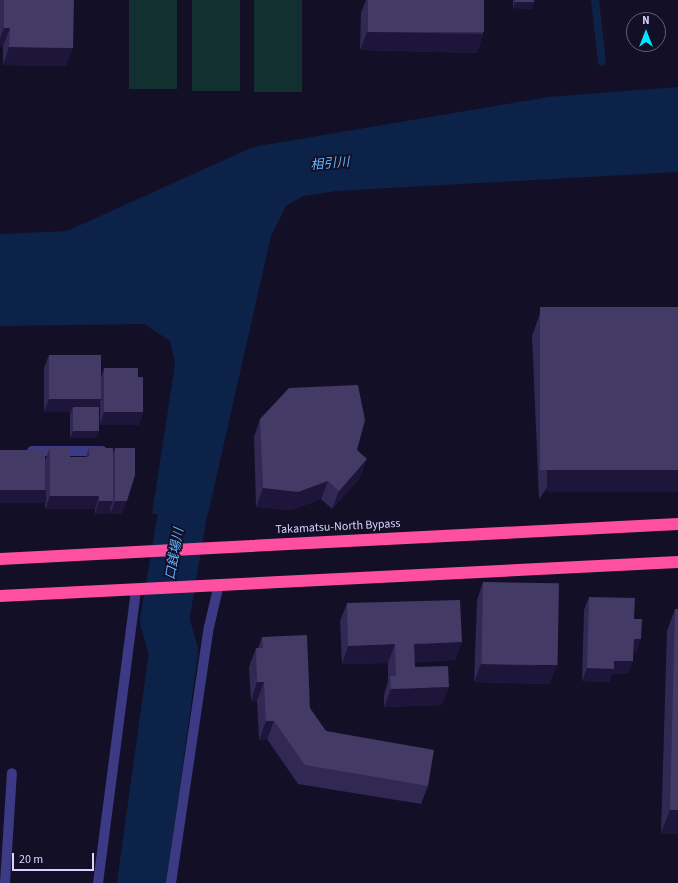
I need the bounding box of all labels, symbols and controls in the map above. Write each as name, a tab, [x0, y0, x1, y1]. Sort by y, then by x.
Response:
north arrow	[626, 12, 666, 52]
text: N	[642, 13, 650, 28]
water label: 相引川	[310, 155, 350, 173]
street label: Takamatsu-North Bypass	[275, 517, 401, 537]
water label: 口銭場川	[163, 527, 187, 581]
scale bar	[14, 845, 96, 871]
text: 20 m	[19, 851, 43, 868]

